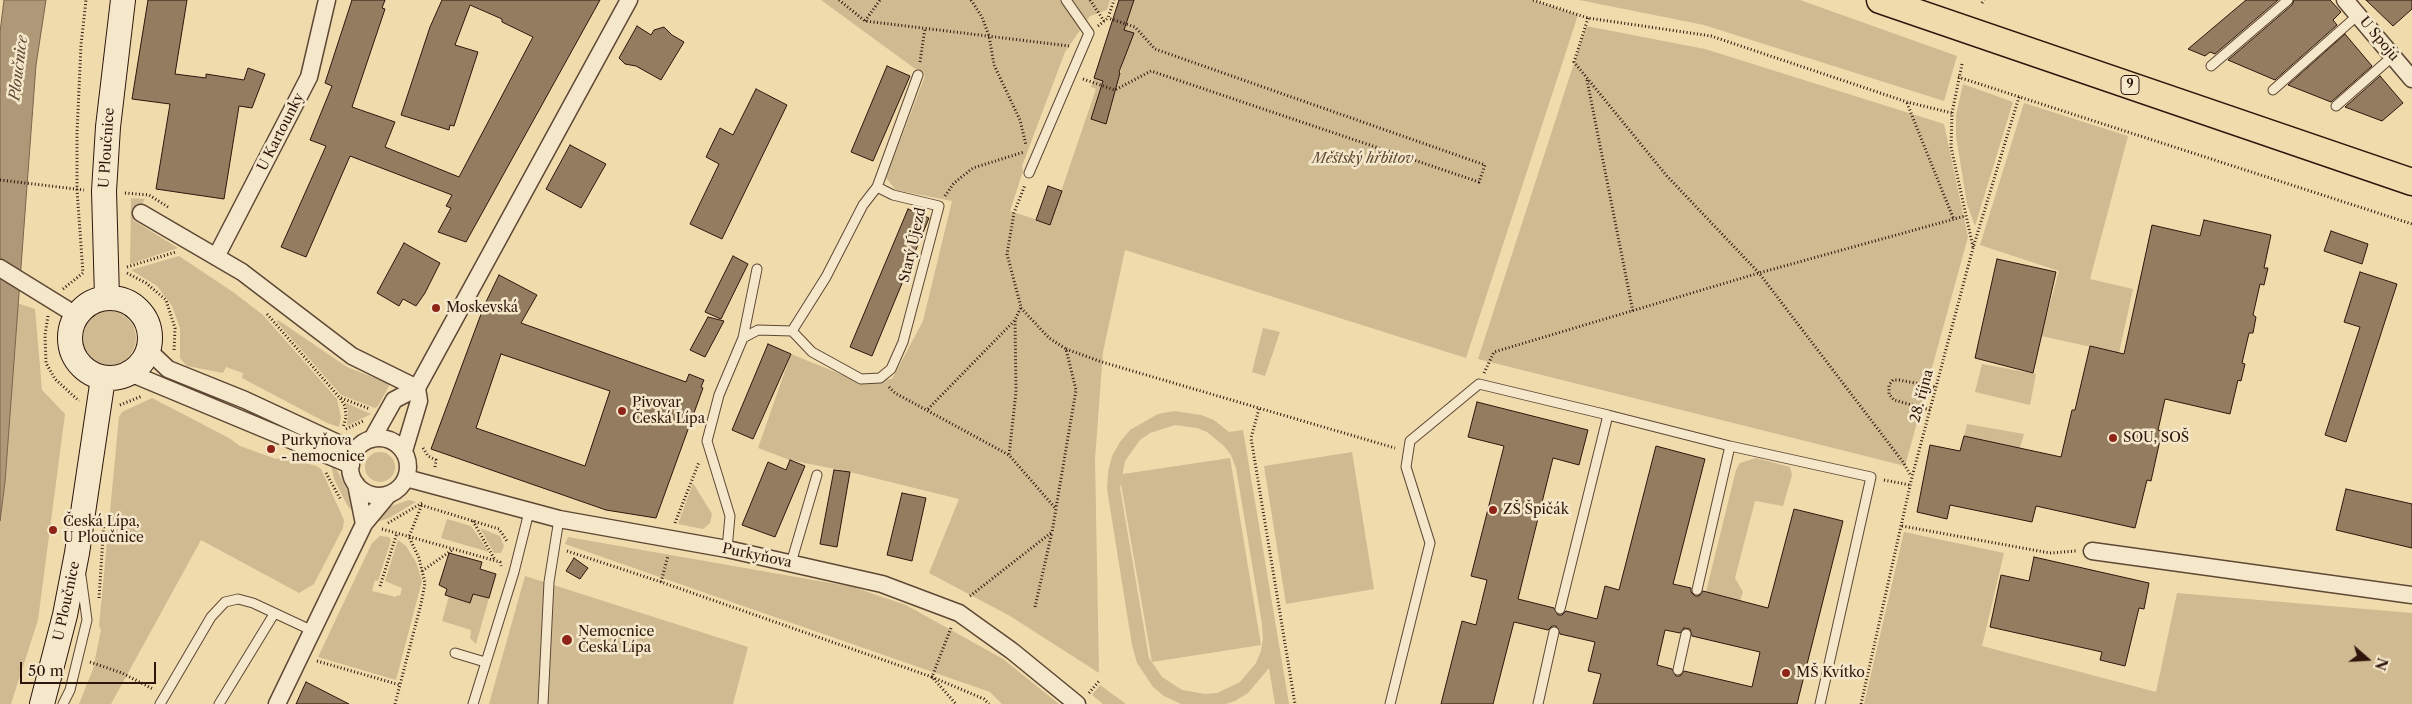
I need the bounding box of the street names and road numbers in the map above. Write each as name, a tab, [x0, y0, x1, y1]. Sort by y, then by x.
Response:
street label: U Spojů	[2356, 13, 2402, 65]
road number: 9	[2121, 76, 2139, 94]
street label: U Kartounky	[254, 90, 308, 174]
street label: U Ploučnice	[96, 107, 118, 189]
street label: Starý Újezd	[896, 206, 930, 284]
street label: 28. října	[1907, 368, 1937, 424]
street label: Purkyňova	[721, 540, 793, 572]
street label: U Ploučnice	[50, 560, 84, 642]

